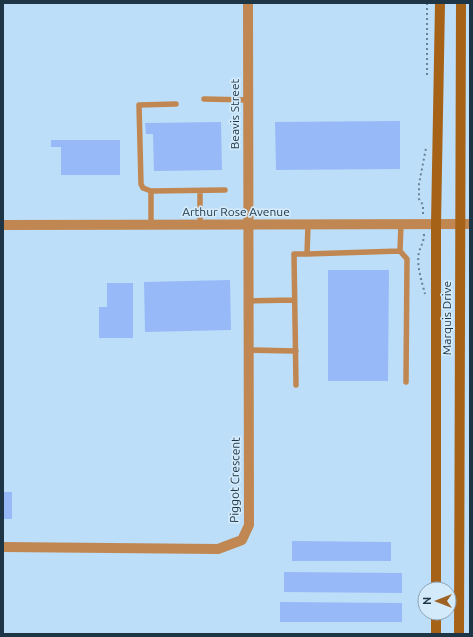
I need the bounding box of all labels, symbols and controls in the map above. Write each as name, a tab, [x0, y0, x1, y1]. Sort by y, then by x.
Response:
street label: Beavis Street	[228, 78, 241, 149]
street label: Arthur Rose Avenue	[182, 205, 290, 218]
street label: Marquis Drive	[440, 281, 453, 355]
street label: Piggot Crescent	[227, 437, 242, 523]
north arrow	[417, 581, 457, 621]
text: N	[421, 597, 433, 605]

